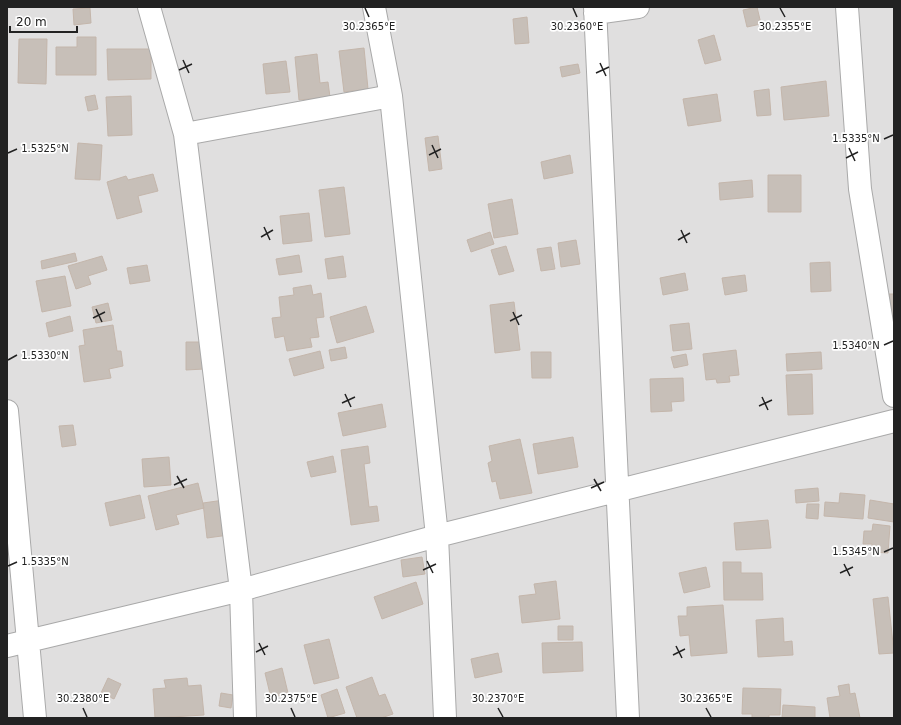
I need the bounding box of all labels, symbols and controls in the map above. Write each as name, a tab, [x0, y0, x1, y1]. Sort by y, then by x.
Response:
scale bar	[10, 8, 77, 34]
text: 20 m	[16, 15, 47, 29]
text: 30.2365°E	[343, 21, 395, 32]
text: 30.2360°E	[551, 21, 603, 32]
text: 30.2355°E	[759, 21, 811, 32]
text: 1.5335°N	[832, 133, 880, 144]
text: 1.5325°N	[21, 143, 69, 154]
text: 1.5340°N	[832, 340, 880, 351]
text: 1.5330°N	[21, 350, 69, 361]
text: 1.5345°N	[832, 546, 880, 557]
text: 1.5335°N	[21, 556, 69, 567]
text: 30.2380°E	[57, 693, 109, 704]
text: 30.2375°E	[265, 693, 317, 704]
text: 30.2370°E	[472, 693, 524, 704]
text: 30.2365°E	[680, 693, 732, 704]

